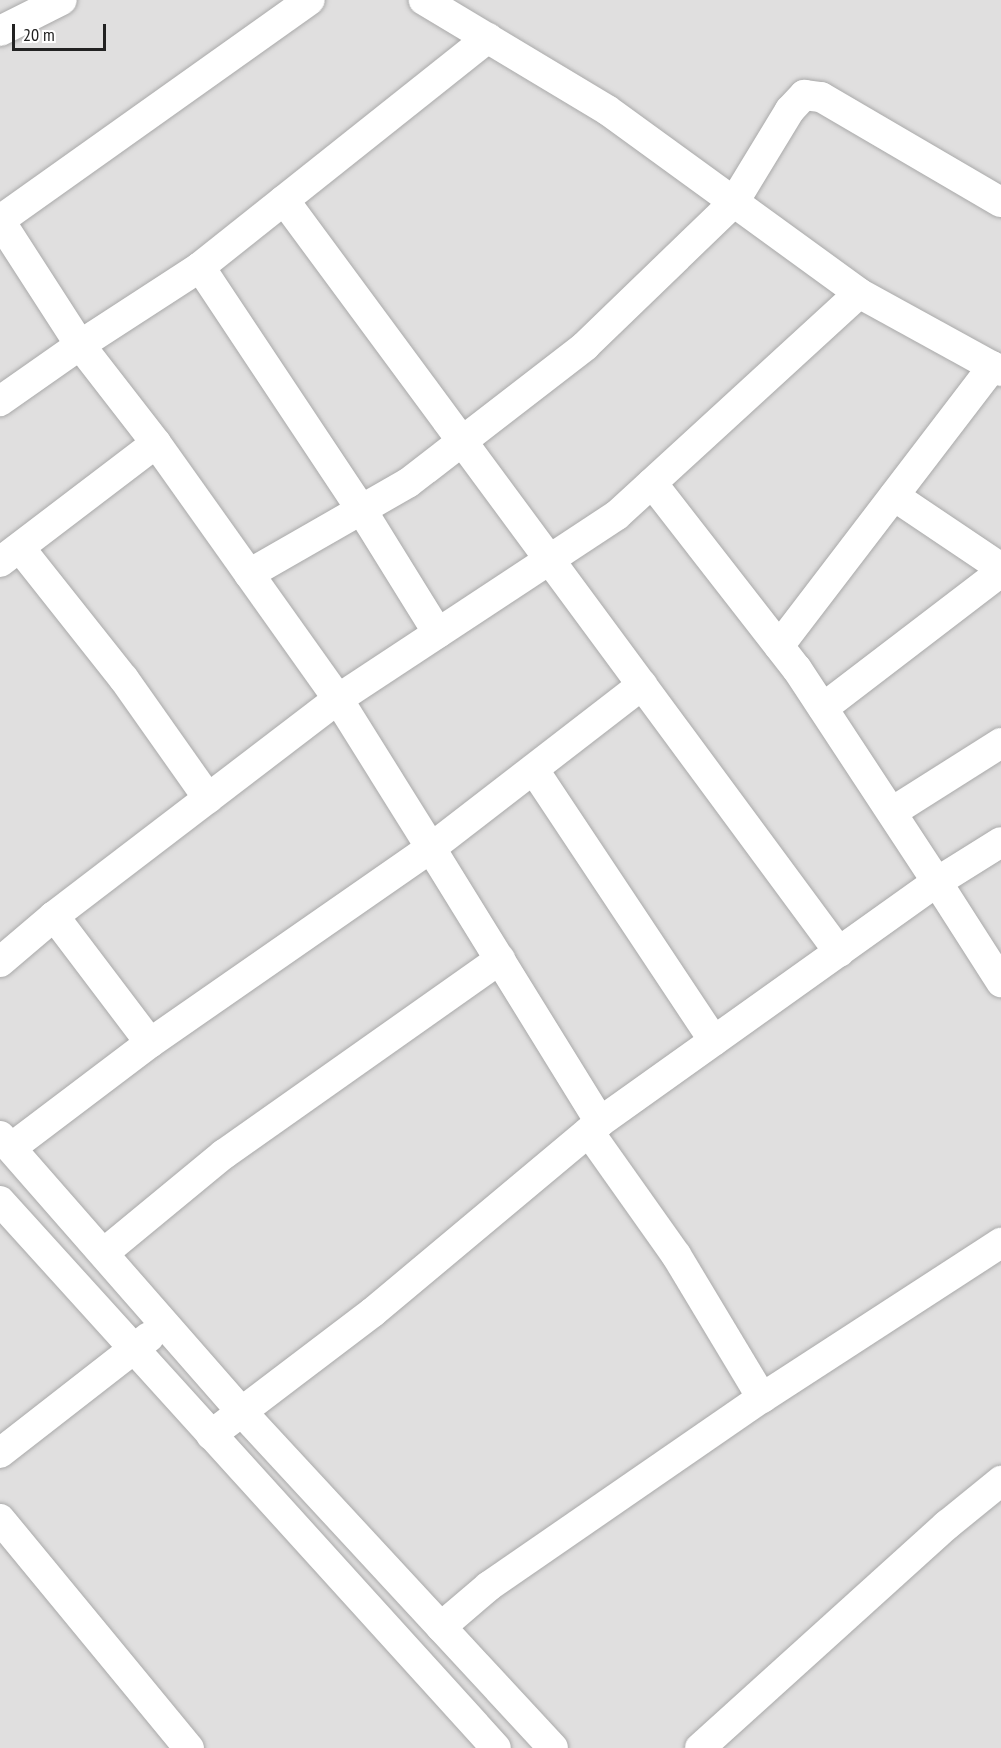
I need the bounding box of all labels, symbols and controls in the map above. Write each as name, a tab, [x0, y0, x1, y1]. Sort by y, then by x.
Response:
scale bar	[15, 12, 110, 50]
text: 20 m	[23, 23, 55, 46]

